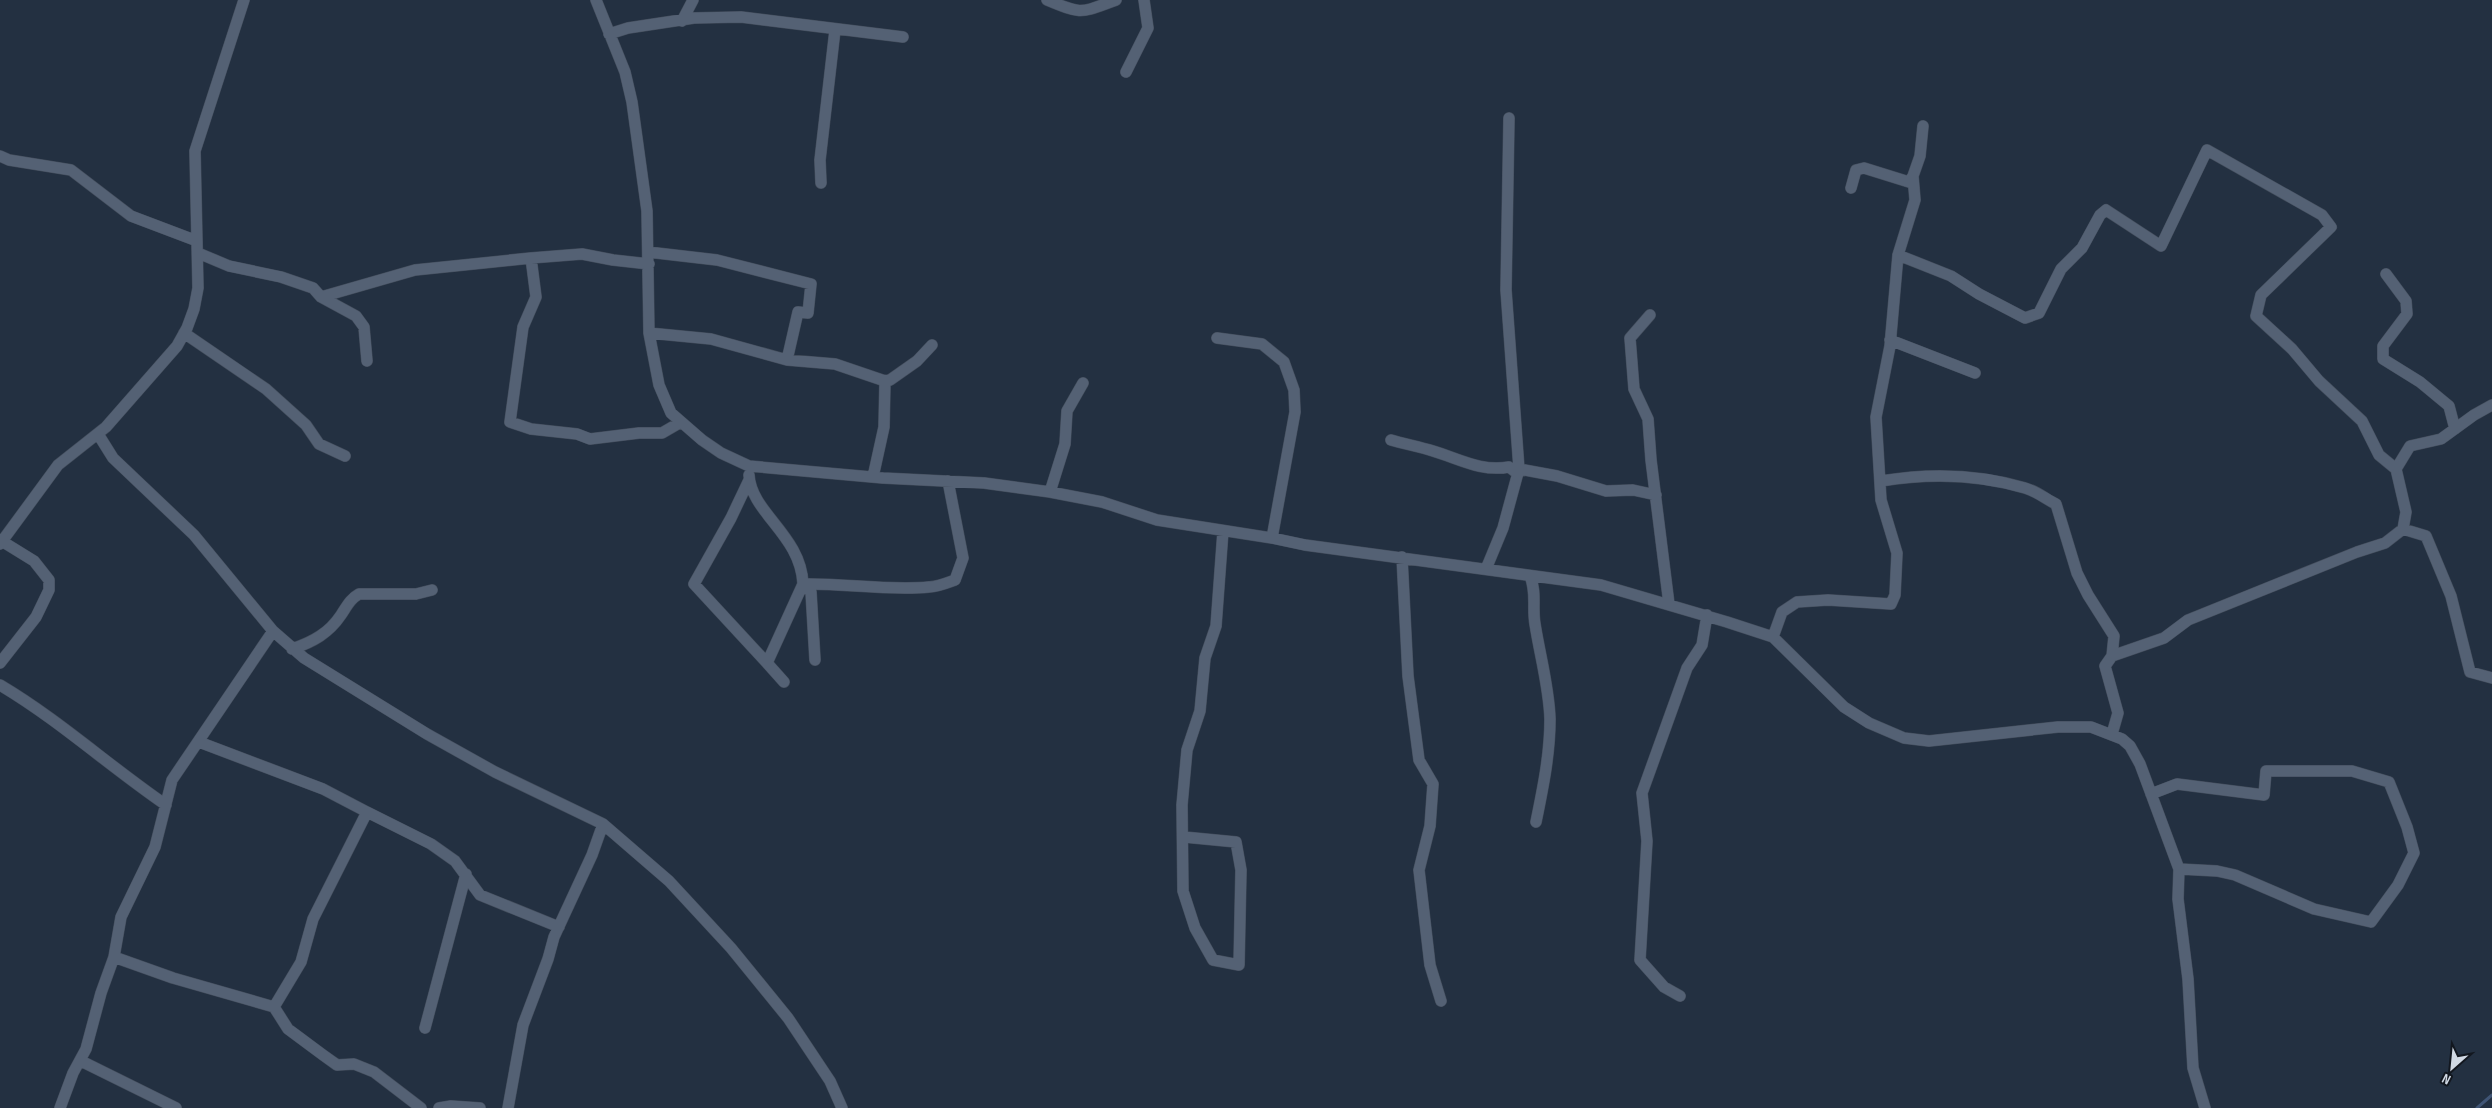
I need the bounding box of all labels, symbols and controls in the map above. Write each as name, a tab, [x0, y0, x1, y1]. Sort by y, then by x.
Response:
north arrow	[2427, 1043, 2477, 1093]
text: N	[2439, 1070, 2454, 1088]

